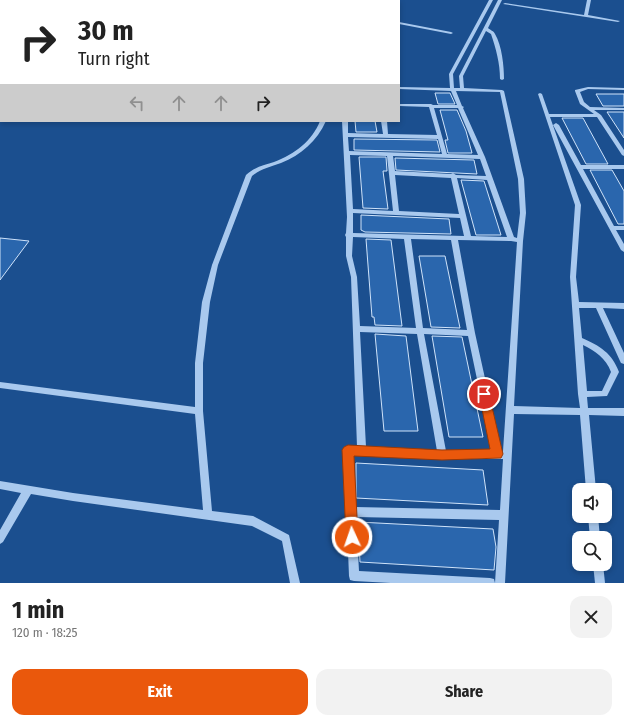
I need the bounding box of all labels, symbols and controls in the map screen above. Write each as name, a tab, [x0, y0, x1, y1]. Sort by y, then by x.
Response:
text: 30 m	[78, 14, 134, 47]
icon: right	[12, 16, 64, 68]
text: Turn right	[78, 48, 150, 70]
icon: left	[126, 92, 148, 114]
icon: ahead	[168, 92, 190, 114]
icon: ahead	[210, 92, 232, 114]
icon: right	[252, 92, 274, 114]
pin	[467, 377, 501, 411]
icon: arrive	[473, 383, 495, 405]
map controls	[572, 483, 612, 571]
button: sound	[572, 483, 612, 523]
position arrow	[331, 516, 373, 558]
button: search	[572, 531, 612, 571]
text: 1 min	[12, 596, 64, 624]
button: close	[570, 596, 612, 638]
text: 120 m · 18:25	[12, 625, 78, 640]
button: Exit	[12, 669, 308, 715]
button: Share	[316, 669, 612, 715]

